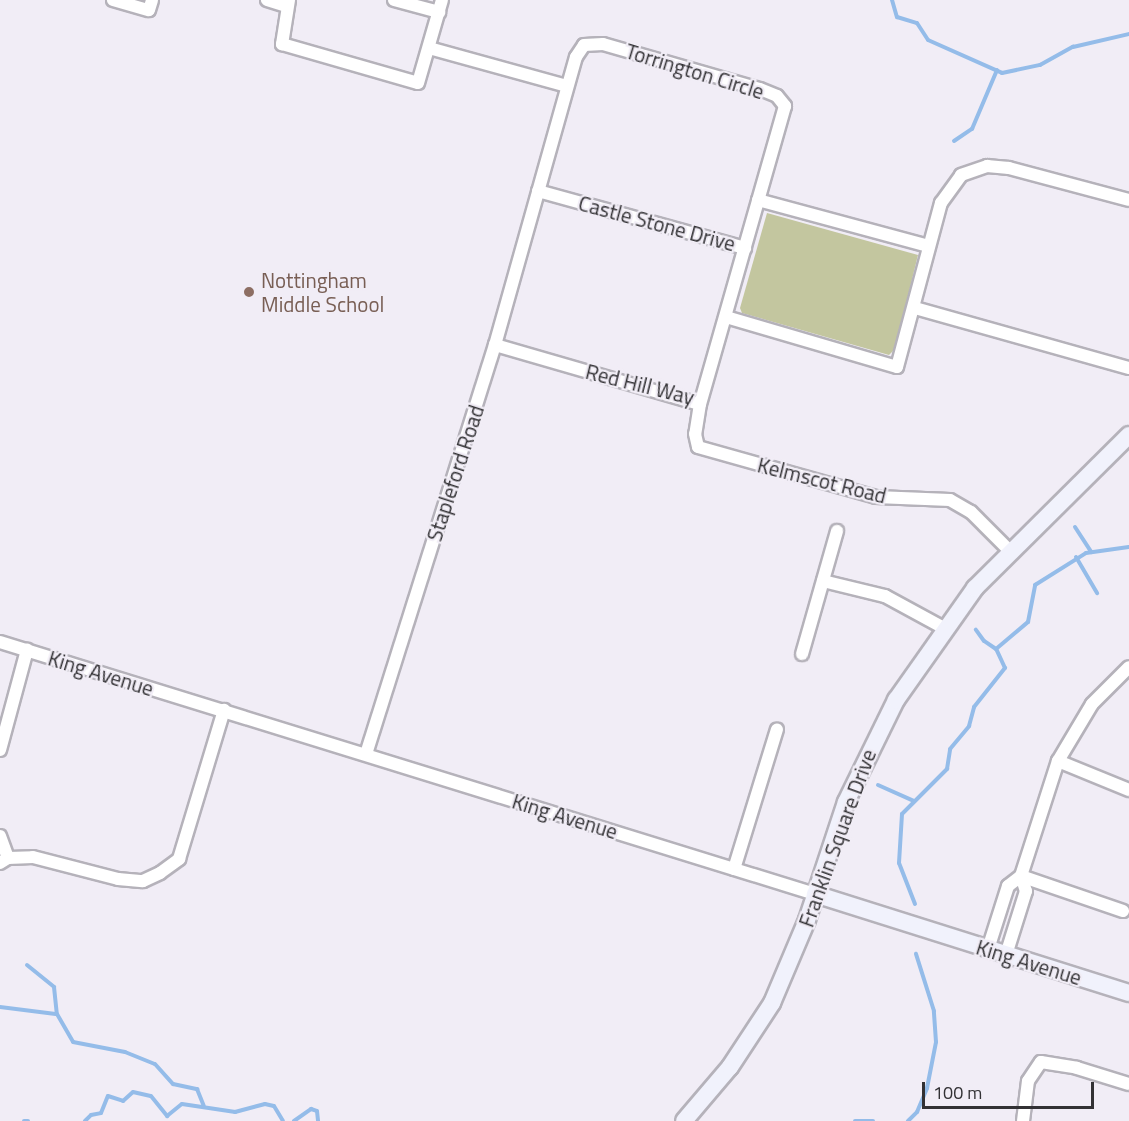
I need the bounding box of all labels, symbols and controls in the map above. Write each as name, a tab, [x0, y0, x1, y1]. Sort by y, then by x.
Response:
street label: Torrington Circle	[623, 38, 767, 104]
street label: Castle Stone Drive	[576, 190, 738, 256]
place label: Nottingham Middle School	[261, 267, 384, 317]
marker: Nottingham Middle School	[242, 285, 256, 299]
street label: Red Hill Way	[583, 358, 697, 410]
street label: Stapleford Road	[421, 402, 489, 544]
street label: Kelmscot Road	[755, 452, 889, 508]
street label: King Avenue	[45, 645, 157, 701]
street label: Franklin Square Drive	[793, 746, 881, 930]
street label: King Avenue	[509, 788, 621, 844]
street label: King Avenue	[973, 934, 1085, 990]
scale bar	[925, 1070, 1098, 1108]
text: 100 m	[933, 1079, 982, 1106]

